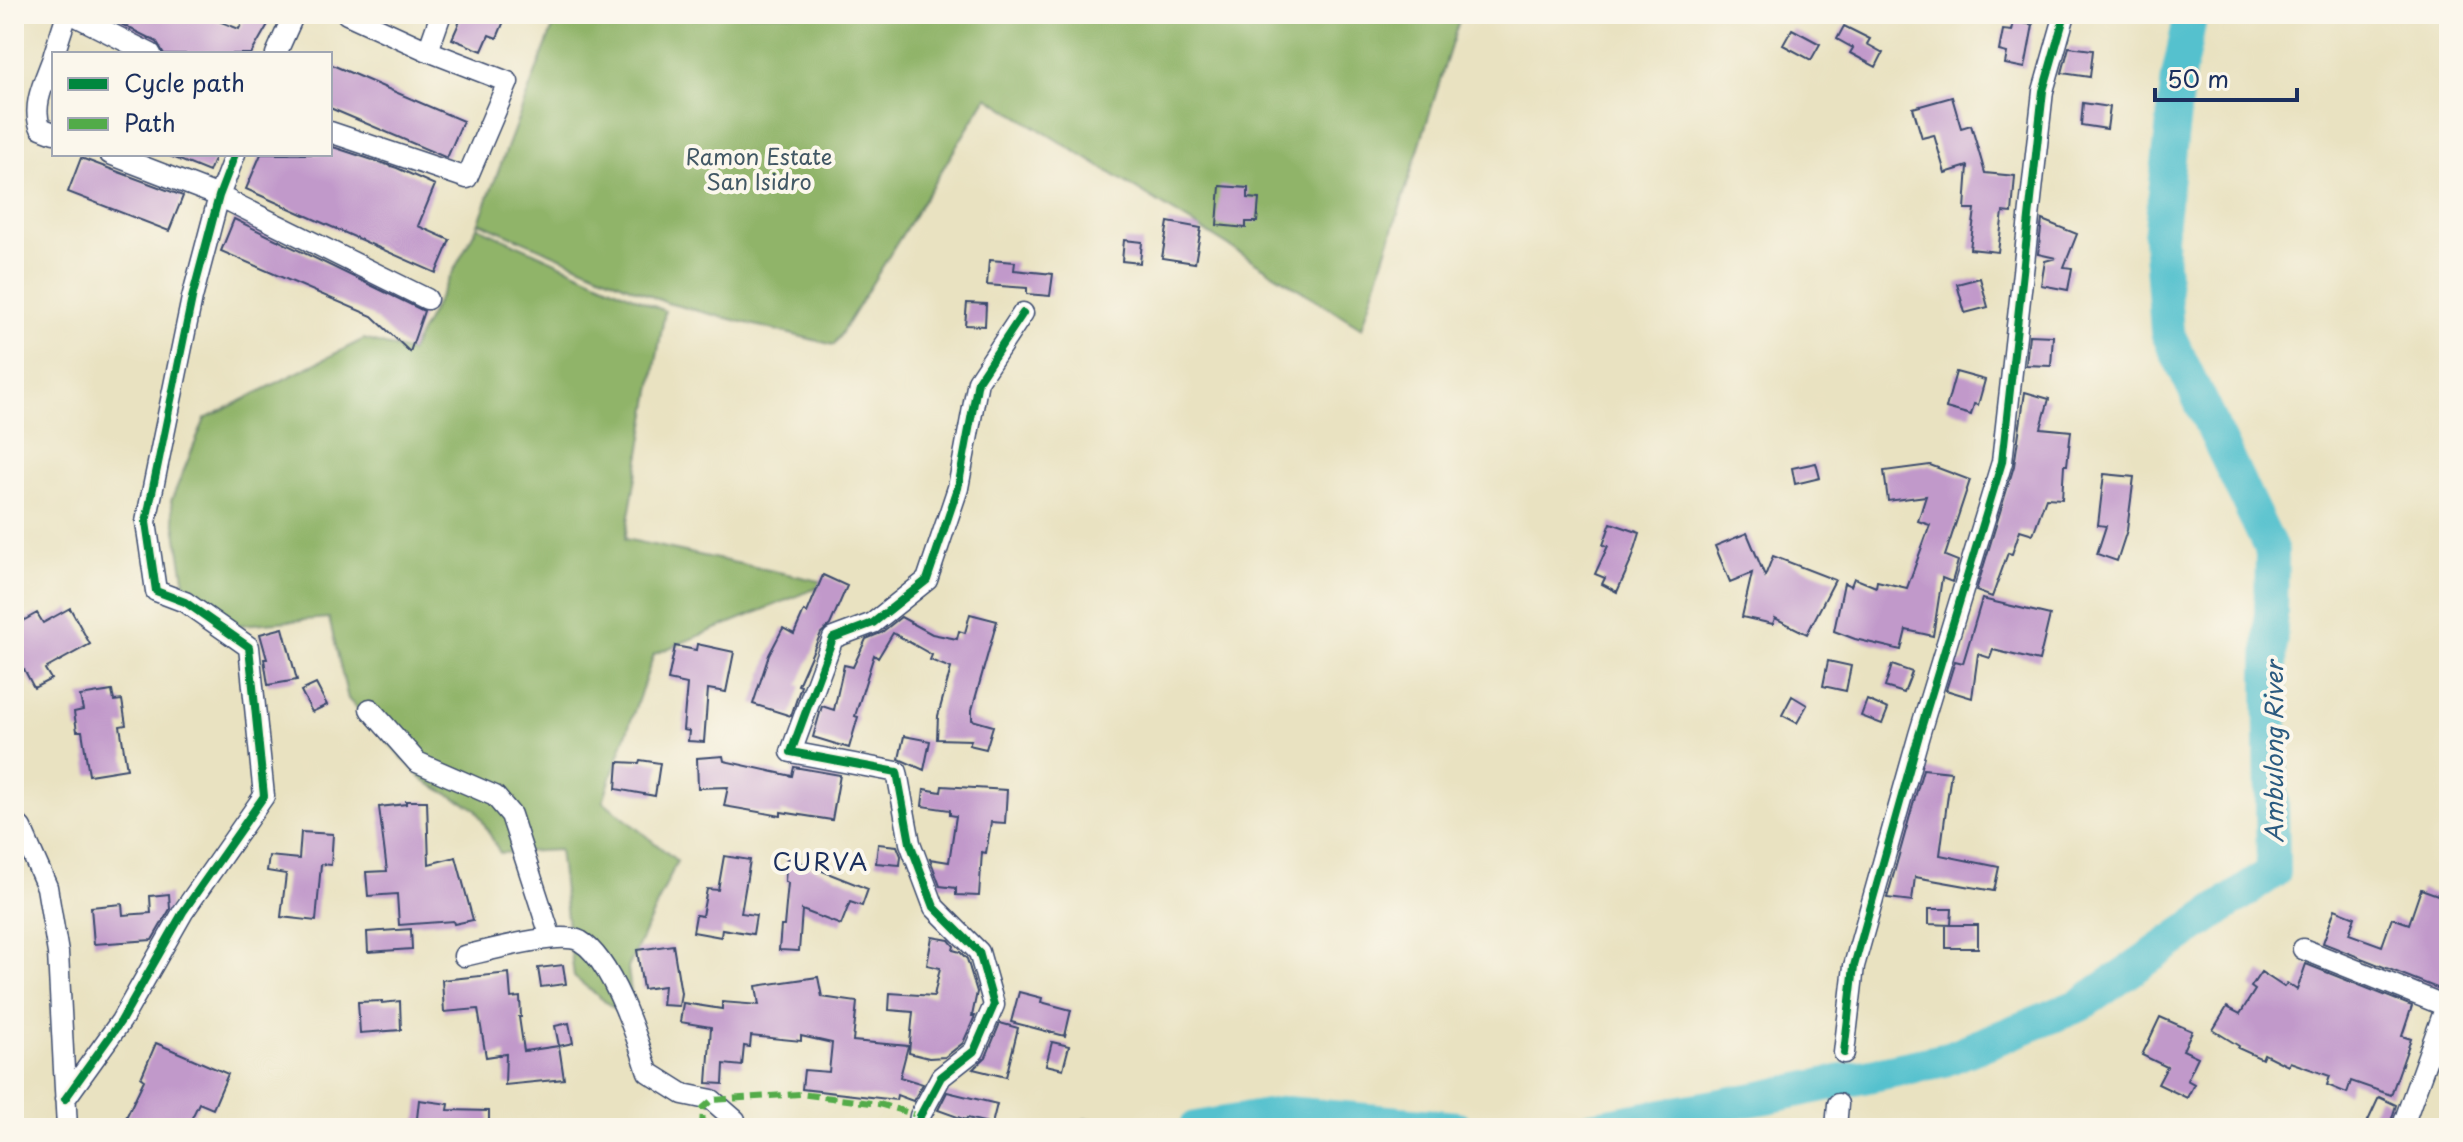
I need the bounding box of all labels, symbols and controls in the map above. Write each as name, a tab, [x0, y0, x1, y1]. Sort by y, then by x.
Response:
legend	[52, 52, 332, 156]
scale bar	[2155, 52, 2297, 102]
text: 50 m	[2167, 60, 2229, 96]
text: Cycle path	[124, 64, 245, 100]
text: Path	[124, 104, 176, 140]
park label: Ramon Estate San Isidro	[685, 139, 833, 197]
water label: Ambulong River	[2255, 658, 2291, 843]
district label: CURVA	[773, 843, 869, 879]

